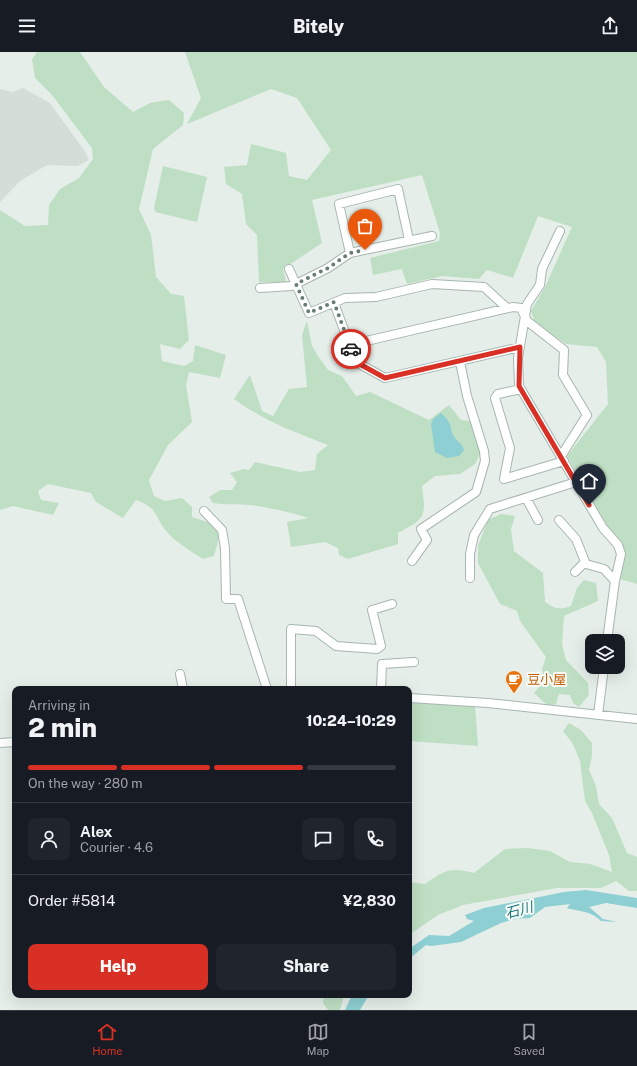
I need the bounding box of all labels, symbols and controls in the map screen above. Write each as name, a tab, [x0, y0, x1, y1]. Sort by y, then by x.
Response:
icon: menu	[16, 15, 38, 37]
icon: share	[599, 15, 621, 37]
text: Bitely	[293, 16, 344, 37]
pin	[348, 209, 382, 250]
icon: bag	[354, 215, 376, 237]
courier	[331, 329, 371, 369]
icon: car	[340, 338, 362, 360]
pin	[572, 464, 606, 505]
icon: home	[578, 470, 600, 492]
map controls	[585, 634, 625, 674]
button: layers	[585, 634, 625, 674]
cafe icon: 豆小屋	[504, 669, 524, 694]
place label: 豆小屋	[527, 672, 566, 687]
text: Arriving in	[28, 698, 90, 713]
text: 2 min	[28, 712, 97, 743]
text: 10:24–10:29	[306, 712, 396, 729]
text: On the way · 280 m	[28, 776, 143, 791]
button: person	[28, 818, 70, 860]
button: chat	[302, 818, 344, 860]
button: phone	[354, 818, 396, 860]
text: Alex	[80, 823, 112, 840]
text: Courier · 4.6	[80, 840, 153, 855]
text: Order #5814	[28, 892, 116, 909]
text: ¥2,830	[343, 892, 396, 909]
water label: 石川	[503, 898, 537, 921]
button: Help	[28, 944, 208, 990]
button: Share	[216, 944, 396, 990]
tab: Home	[92, 1021, 122, 1057]
tab: Map	[307, 1021, 329, 1057]
tab: Saved	[513, 1021, 545, 1057]

